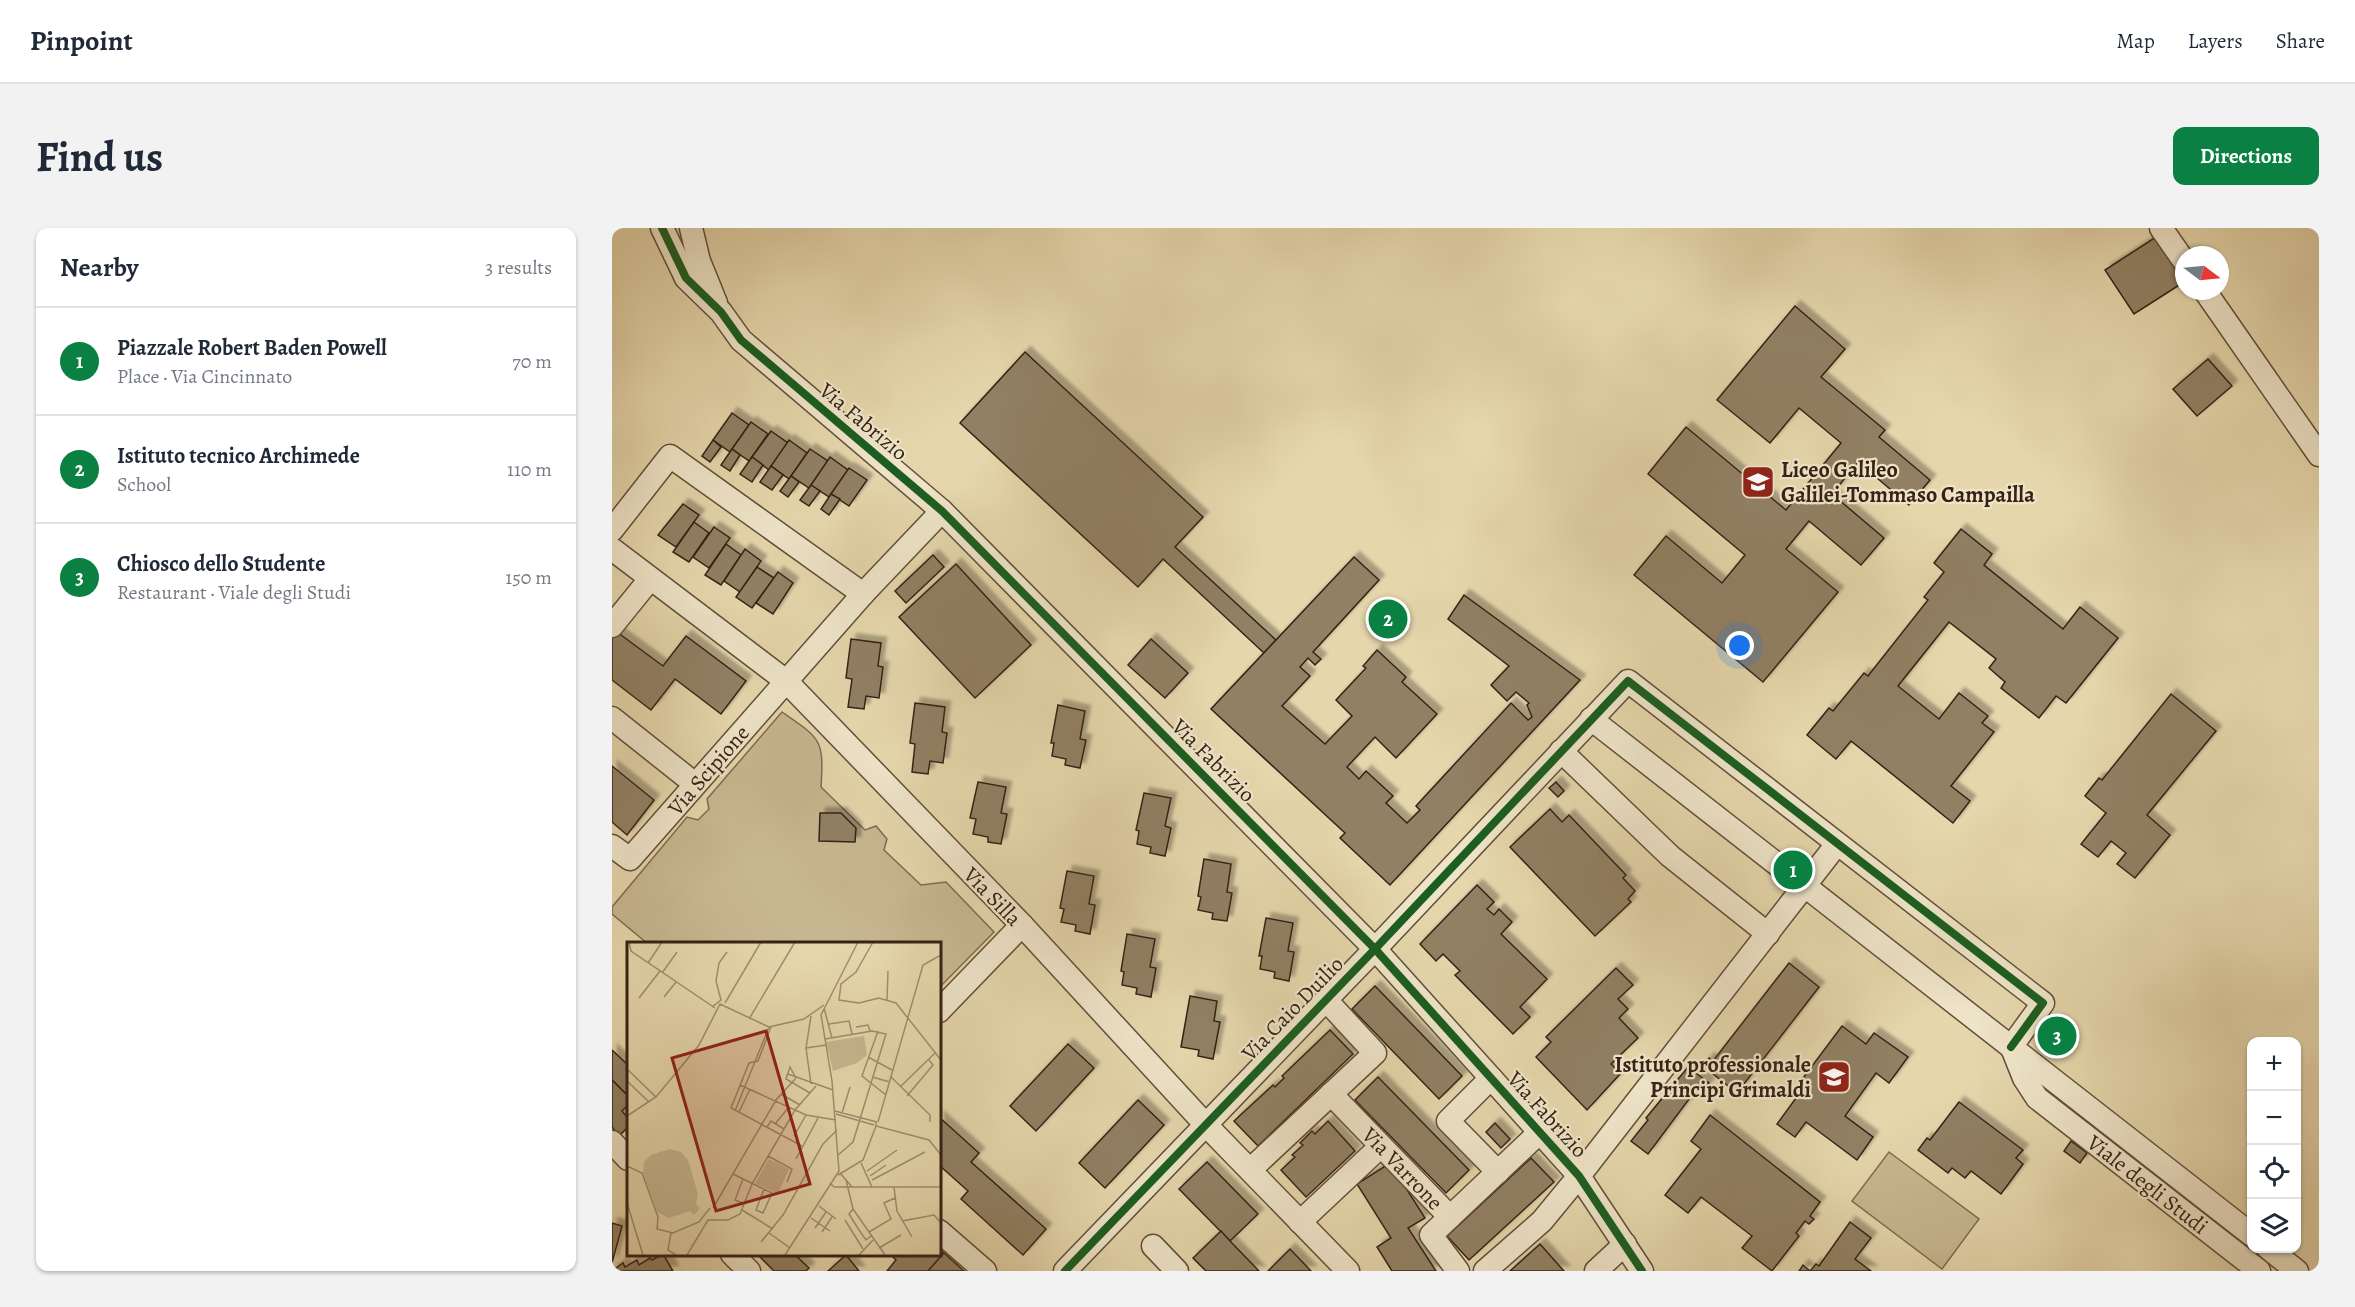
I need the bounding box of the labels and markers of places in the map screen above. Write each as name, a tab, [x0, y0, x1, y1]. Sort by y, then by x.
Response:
place label: Liceo Galileo Galilei-Tommaso Campailla	[1781, 455, 2035, 510]
school or university icon: Liceo Galileo Galilei-Tommaso Campailla	[1740, 464, 1776, 500]
pin: 2	[1368, 596, 1408, 642]
pin: 1	[1774, 848, 1812, 892]
pin: 3	[2038, 1014, 2076, 1058]
place label: Istituto professionale Principi Grimaldi	[1615, 1050, 1811, 1105]
school or university icon: Istituto professionale Principi Grimaldi	[1816, 1059, 1852, 1095]

